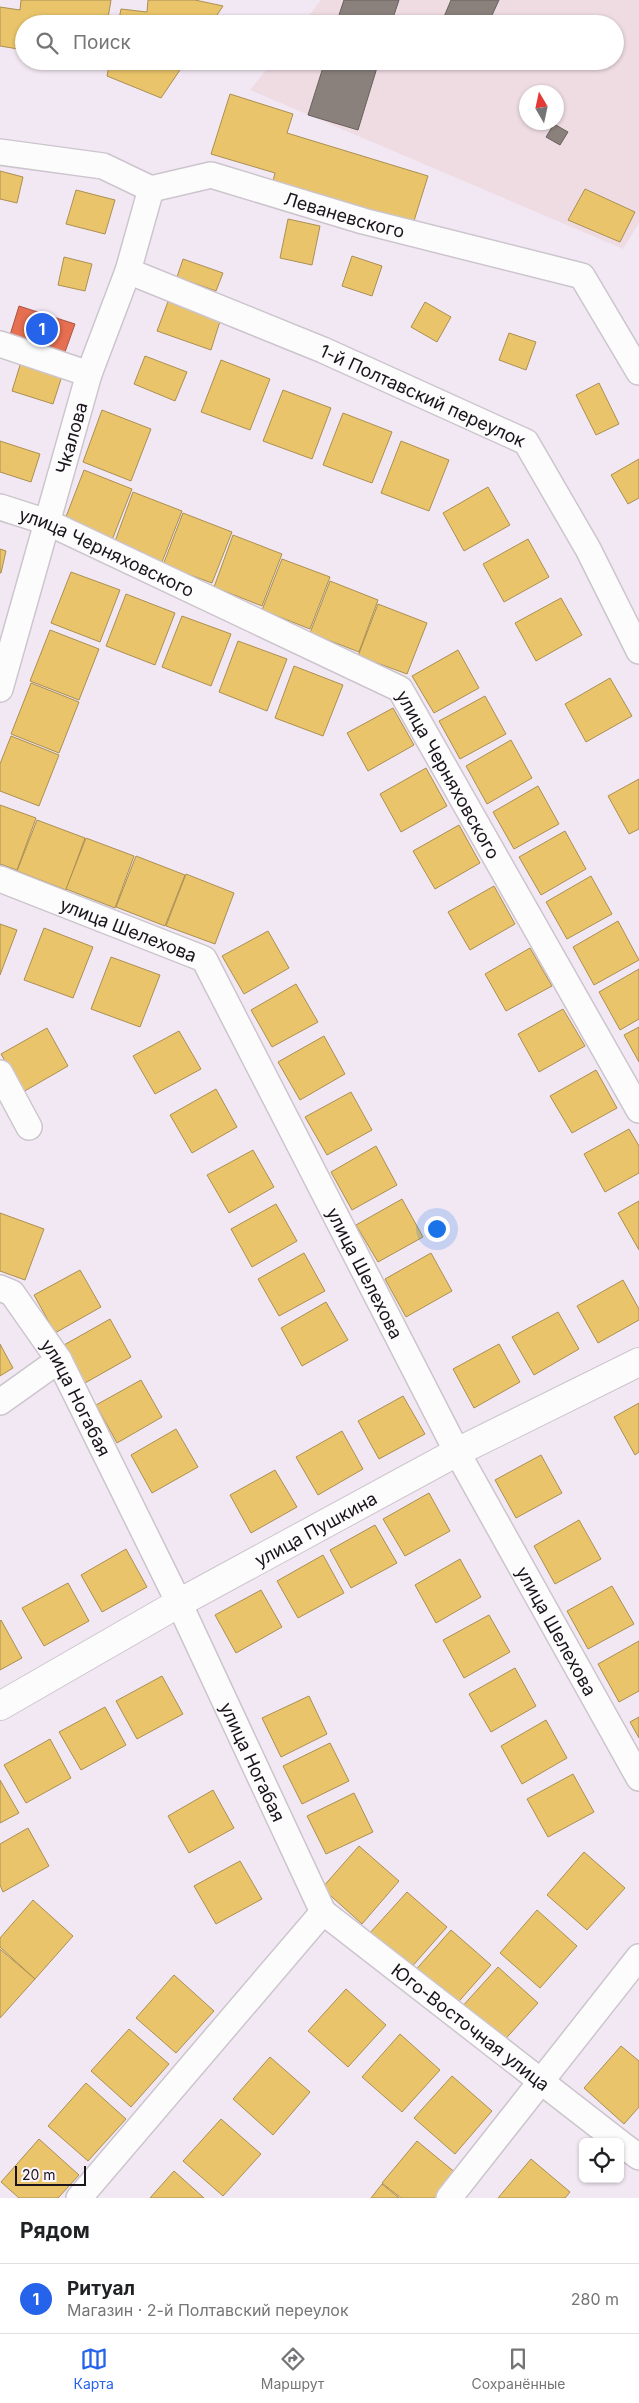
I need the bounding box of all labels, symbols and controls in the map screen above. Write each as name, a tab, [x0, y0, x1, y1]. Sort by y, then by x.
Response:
search box	[15, 15, 624, 70]
icon: search	[33, 29, 61, 57]
text: Поиск	[73, 31, 131, 54]
north arrow	[519, 85, 564, 130]
street label: Леваневского	[282, 187, 407, 242]
pin: 1	[26, 310, 58, 348]
street label: 1-й Полтавский переулок	[317, 340, 529, 451]
street label: Чкалова	[51, 399, 91, 476]
street label: улица Черняховского	[17, 503, 198, 601]
street label: улица Черняховского	[392, 686, 505, 862]
street label: улица Шелехова	[57, 893, 200, 966]
street label: улица Шелехова	[323, 1204, 408, 1342]
your location	[424, 1216, 450, 1242]
street label: улица Ногабая	[37, 1335, 115, 1459]
street label: улица Пушкина	[251, 1487, 380, 1570]
street label: улица Шелехова	[512, 1562, 601, 1699]
street label: улица Ногабая	[216, 1699, 290, 1825]
street label: Юго-Восточная улица	[388, 1959, 554, 2095]
map controls	[579, 2138, 624, 2183]
button: locate	[579, 2138, 624, 2183]
scale bar	[15, 2163, 86, 2186]
text: 20 m	[22, 2166, 56, 2183]
text: Рядом	[20, 2218, 90, 2243]
text: Ритуал	[67, 2277, 135, 2300]
text: 1	[33, 2289, 39, 2309]
text: 280 m	[571, 2289, 619, 2309]
text: Магазин · 2-й Полтавский переулок	[67, 2300, 349, 2320]
tab: Карта	[74, 2345, 114, 2392]
tab: Маршрут	[261, 2345, 324, 2392]
tab: Сохранённые	[471, 2345, 565, 2392]

